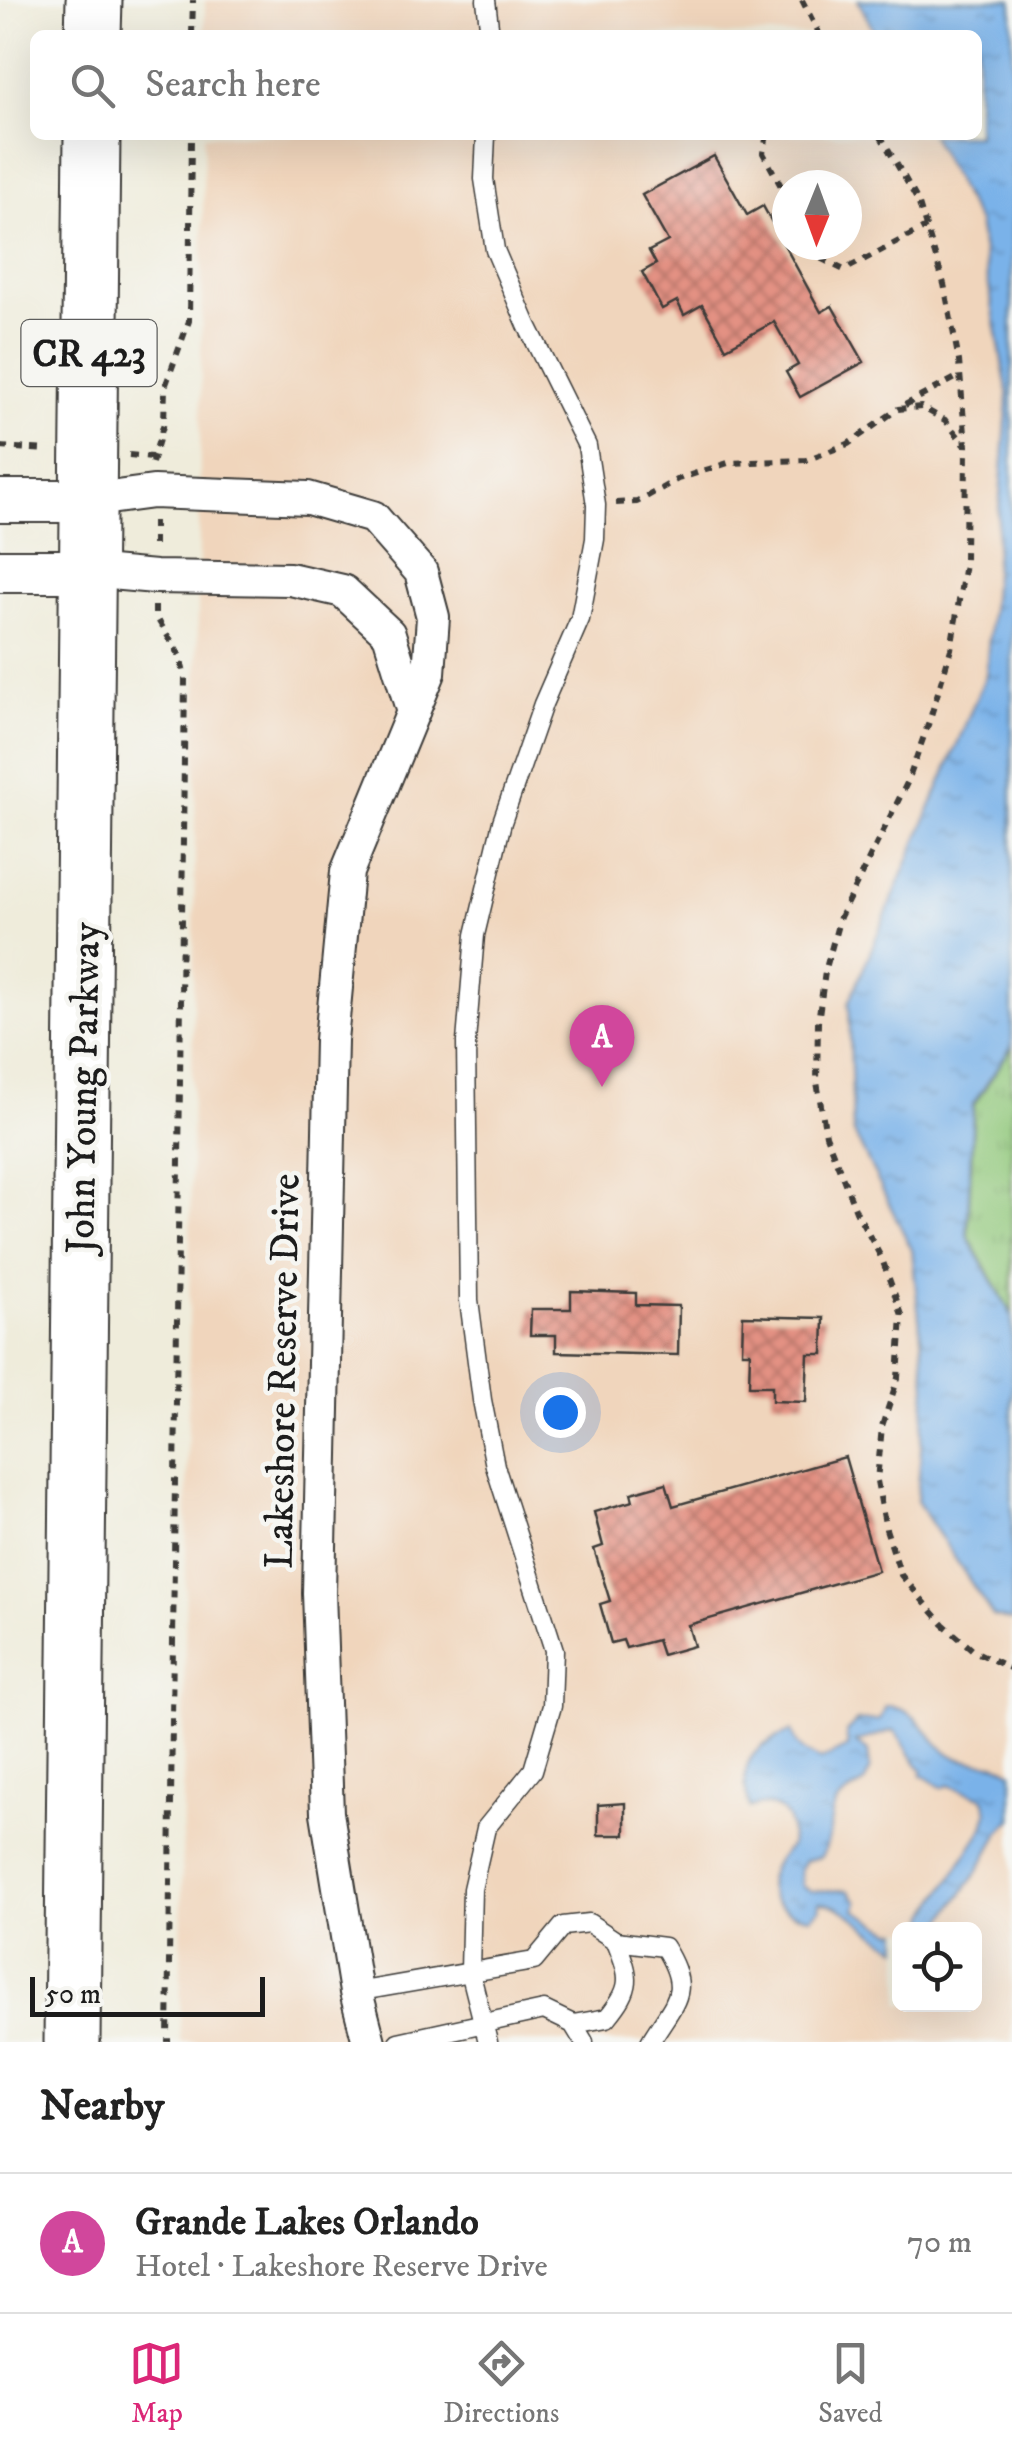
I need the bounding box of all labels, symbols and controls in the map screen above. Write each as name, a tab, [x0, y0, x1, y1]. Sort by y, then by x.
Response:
search box	[30, 30, 982, 140]
icon: search	[65, 58, 120, 113]
text: Search here	[145, 61, 321, 109]
north arrow	[772, 170, 862, 260]
road number: CR 423	[22, 320, 156, 386]
street label: John Young Parkway	[57, 921, 113, 1258]
pin: A	[570, 1004, 634, 1087]
street label: Lakeshore Reserve Drive	[256, 1173, 312, 1569]
your location	[535, 1387, 586, 1438]
map controls	[892, 1922, 982, 2012]
button: locate	[892, 1922, 982, 2012]
scale bar	[30, 1972, 265, 2016]
text: 50 m	[45, 1977, 101, 2012]
text: Nearby	[40, 2081, 164, 2133]
text: Grande Lakes Orlando	[135, 2199, 479, 2247]
text: A	[62, 2223, 83, 2263]
text: 70 m	[907, 2223, 972, 2263]
text: Hotel · Lakeshore Reserve Drive	[135, 2247, 548, 2287]
tab: Map	[129, 2336, 184, 2431]
tab: Directions	[443, 2336, 559, 2431]
tab: Saved	[818, 2336, 883, 2431]

